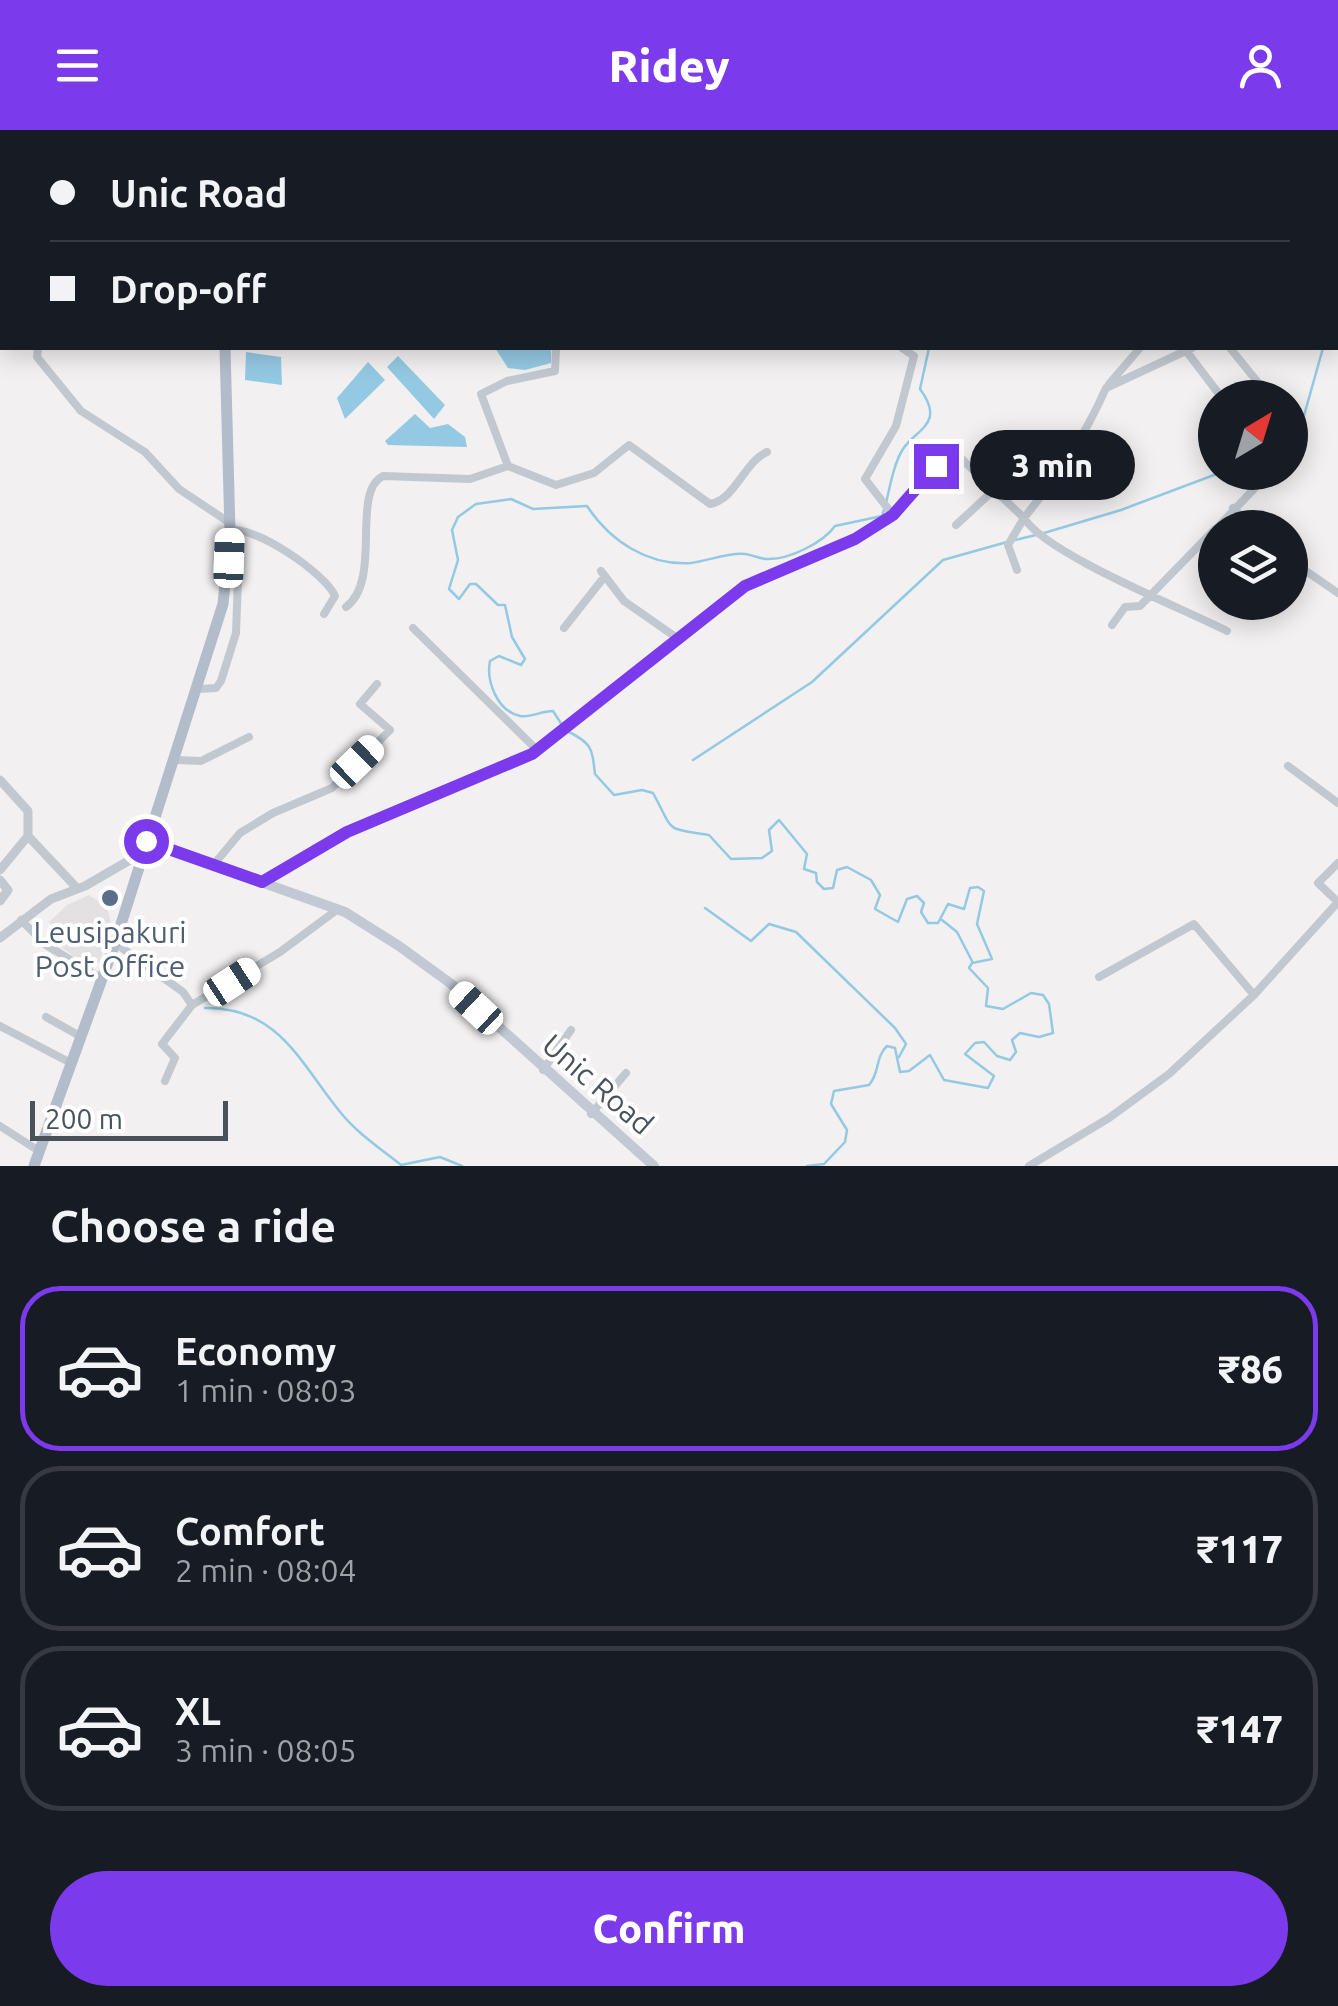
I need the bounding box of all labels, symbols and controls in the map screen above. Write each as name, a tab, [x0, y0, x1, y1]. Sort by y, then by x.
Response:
icon: menu	[50, 38, 105, 93]
icon: person	[1233, 38, 1288, 93]
text: Ridey	[608, 40, 730, 91]
text: Unic Road	[110, 172, 288, 214]
text: Drop-off	[110, 268, 266, 310]
north arrow	[1198, 380, 1308, 490]
map controls	[1198, 380, 1308, 620]
callout: 3 min	[971, 431, 1136, 501]
route end	[914, 444, 959, 489]
text: 3 min	[1012, 447, 1093, 483]
button: layers	[1198, 510, 1308, 620]
car	[213, 527, 245, 589]
car	[325, 730, 389, 794]
route start	[124, 819, 169, 864]
marker: Leusipakuri Post Office	[99, 887, 121, 909]
place label: Leusipakuri Post Office	[33, 915, 187, 983]
car	[199, 953, 265, 1011]
car	[444, 977, 508, 1039]
street label: Unic Road	[536, 1027, 660, 1141]
scale bar	[30, 1096, 228, 1140]
text: 200 m	[45, 1103, 123, 1134]
text: Choose a ride	[50, 1200, 336, 1251]
icon: car	[55, 1324, 145, 1414]
text: Economy	[175, 1330, 336, 1372]
text: ₹86	[1219, 1348, 1283, 1390]
text: 1 min · 08:03	[175, 1372, 357, 1408]
icon: car	[55, 1504, 145, 1594]
text: Comfort	[175, 1510, 325, 1552]
text: ₹117	[1197, 1528, 1283, 1570]
text: 2 min · 08:04	[175, 1552, 357, 1588]
icon: car	[55, 1684, 145, 1774]
text: XL	[175, 1690, 221, 1732]
text: ₹147	[1197, 1708, 1283, 1750]
text: 3 min · 08:05	[175, 1732, 357, 1768]
button: Confirm	[50, 1871, 1288, 1986]

